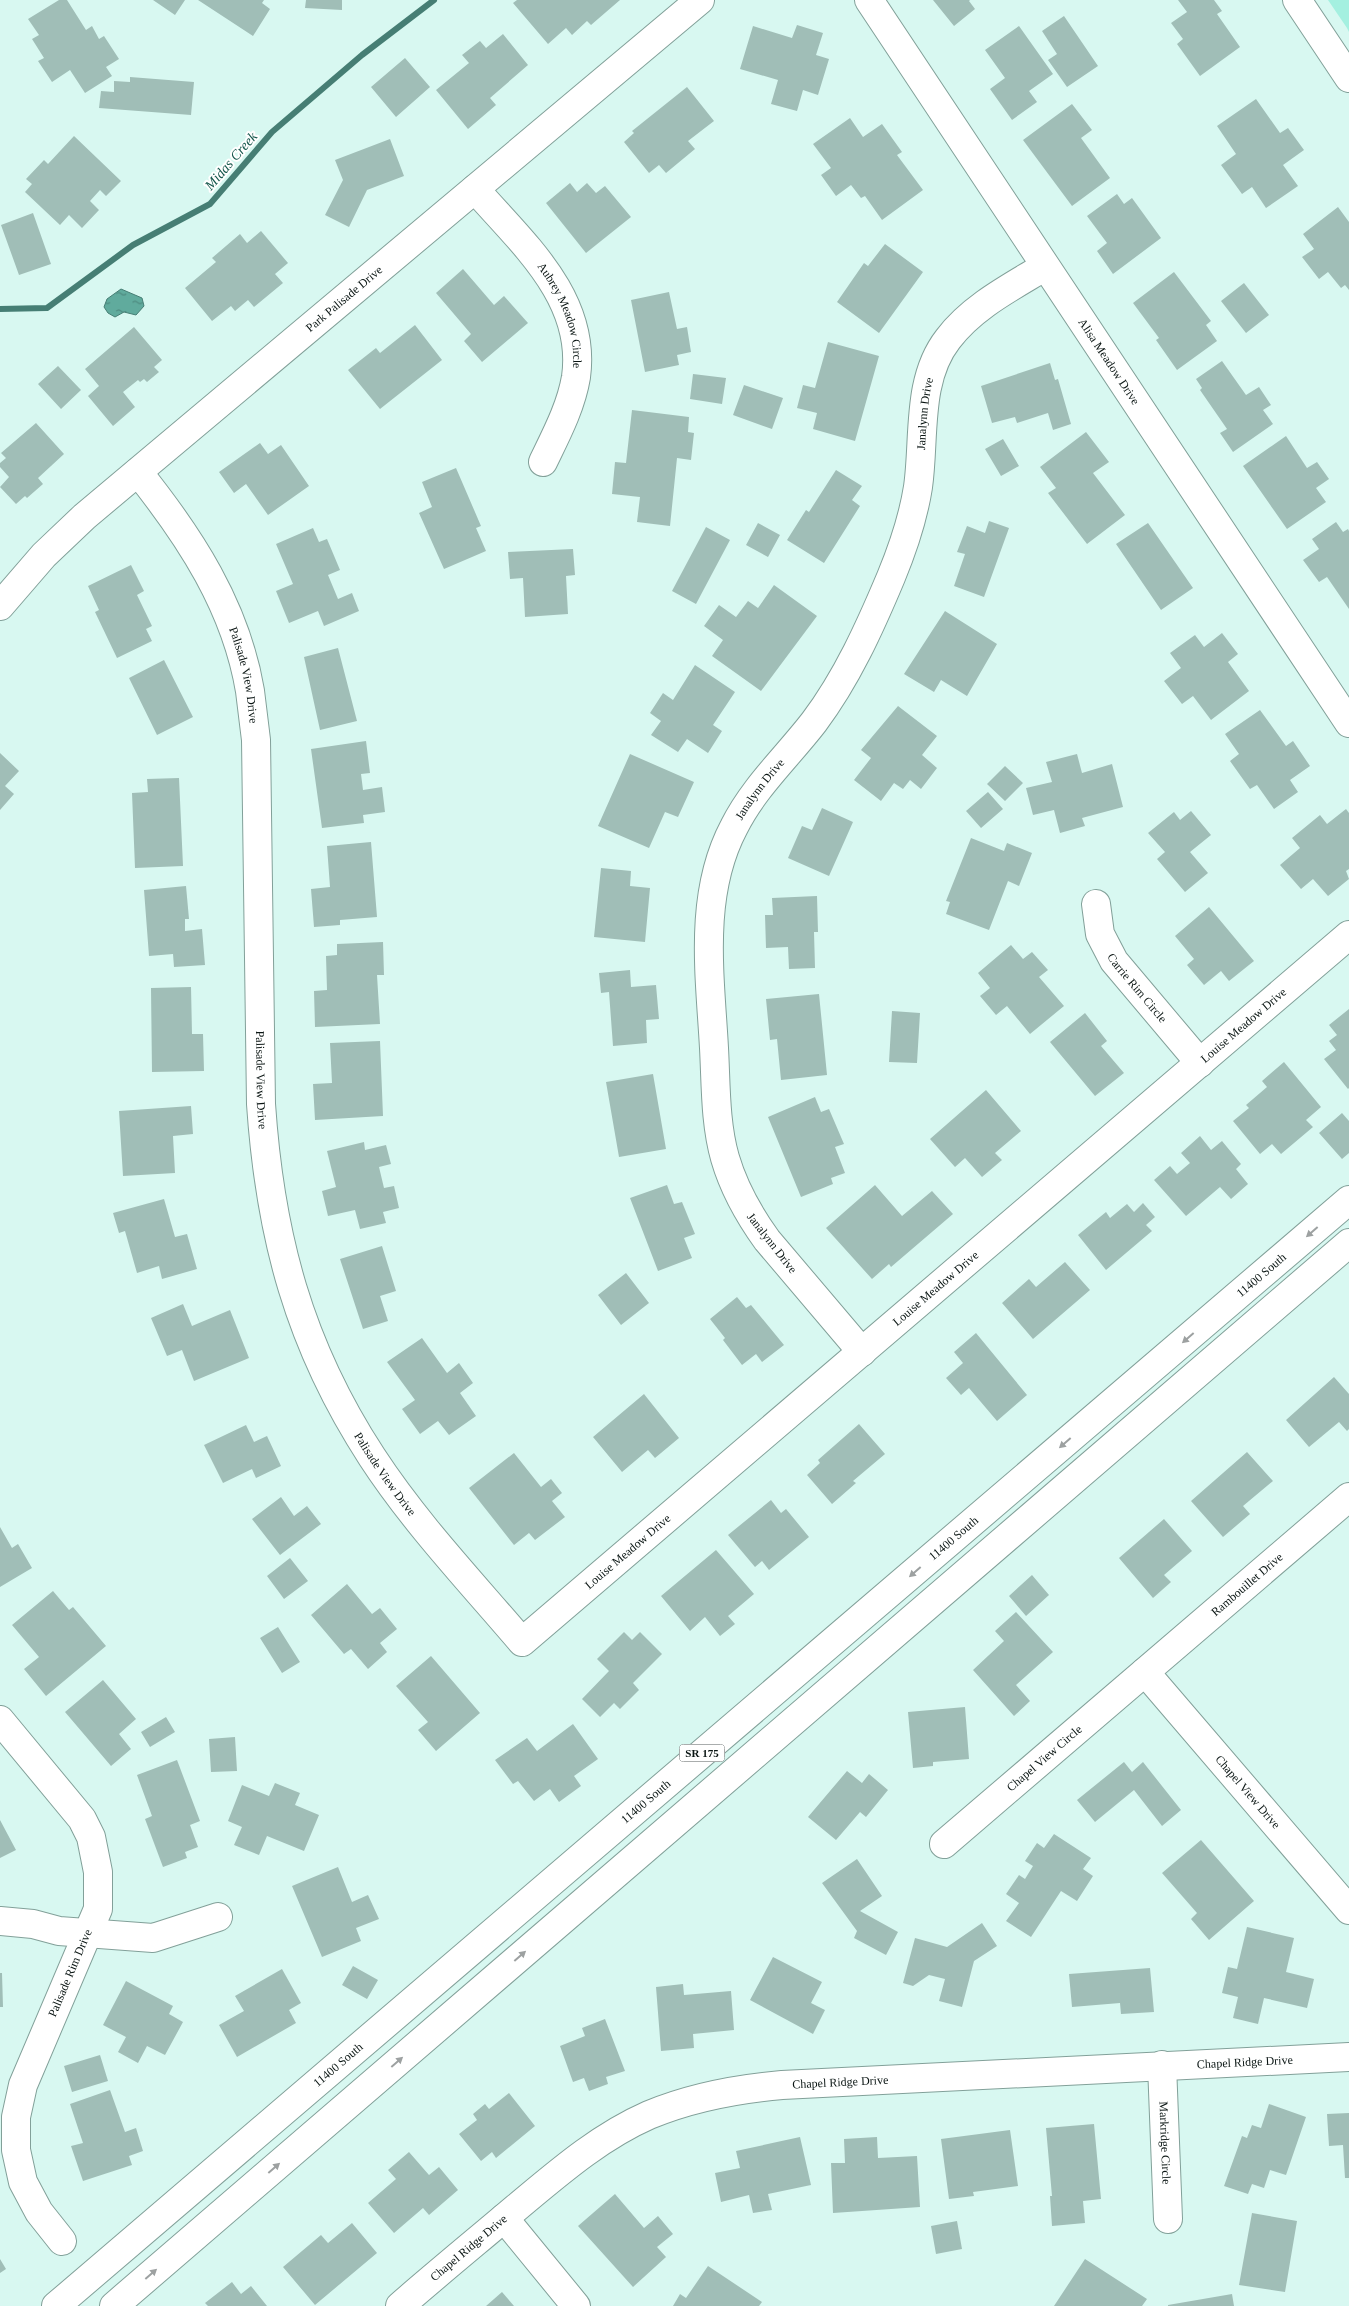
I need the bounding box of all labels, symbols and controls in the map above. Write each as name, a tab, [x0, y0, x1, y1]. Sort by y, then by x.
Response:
water label: Midas Creek	[201, 129, 261, 194]
street label: Aubrey Meadow Circle	[535, 260, 584, 369]
street label: Park Palisade Drive	[303, 263, 385, 335]
street label: Alisa Meadow Drive	[1075, 316, 1143, 407]
street label: Janalynn Drive	[914, 376, 936, 450]
street label: Palisade View Drive	[226, 625, 261, 724]
street label: Janalynn Drive	[732, 756, 787, 822]
street label: Carrie Rim Circle	[1104, 951, 1170, 1025]
street label: Louise Meadow Drive	[1198, 985, 1289, 1066]
street label: Palisade View Drive	[253, 1031, 270, 1130]
street label: Janalynn Drive	[744, 1210, 800, 1276]
one-way arrow	[1306, 1226, 1318, 1237]
street label: Louise Meadow Drive	[890, 1248, 981, 1329]
street label: 11400 South	[1234, 1250, 1289, 1300]
one-way arrow	[1182, 1332, 1195, 1343]
street label: Palisade View Drive	[351, 1430, 419, 1519]
one-way arrow	[1059, 1437, 1071, 1448]
street label: Louise Meadow Drive	[582, 1511, 673, 1592]
street label: 11400 South	[926, 1513, 981, 1563]
street label: Rambouillet Drive	[1208, 1550, 1286, 1619]
one-way arrow	[908, 1566, 921, 1577]
street label: Chapel View Circle	[1004, 1722, 1085, 1794]
road number: SR 175	[680, 1745, 724, 1762]
street label: Chapel View Drive	[1212, 1752, 1283, 1832]
street label: 11400 South	[618, 1777, 673, 1827]
street label: Palisade Rim Drive	[45, 1927, 95, 2019]
one-way arrow	[514, 1951, 527, 1962]
street label: 11400 South	[310, 2040, 366, 2090]
street label: Chapel Ridge Drive	[1197, 2053, 1293, 2072]
one-way arrow	[390, 2057, 403, 2068]
street label: Chapel Ridge Drive	[792, 2073, 889, 2091]
street label: Markridge Circle	[1156, 2101, 1174, 2185]
one-way arrow	[267, 2163, 280, 2174]
street label: Chapel Ridge Drive	[427, 2212, 510, 2284]
one-way arrow	[144, 2268, 156, 2280]

